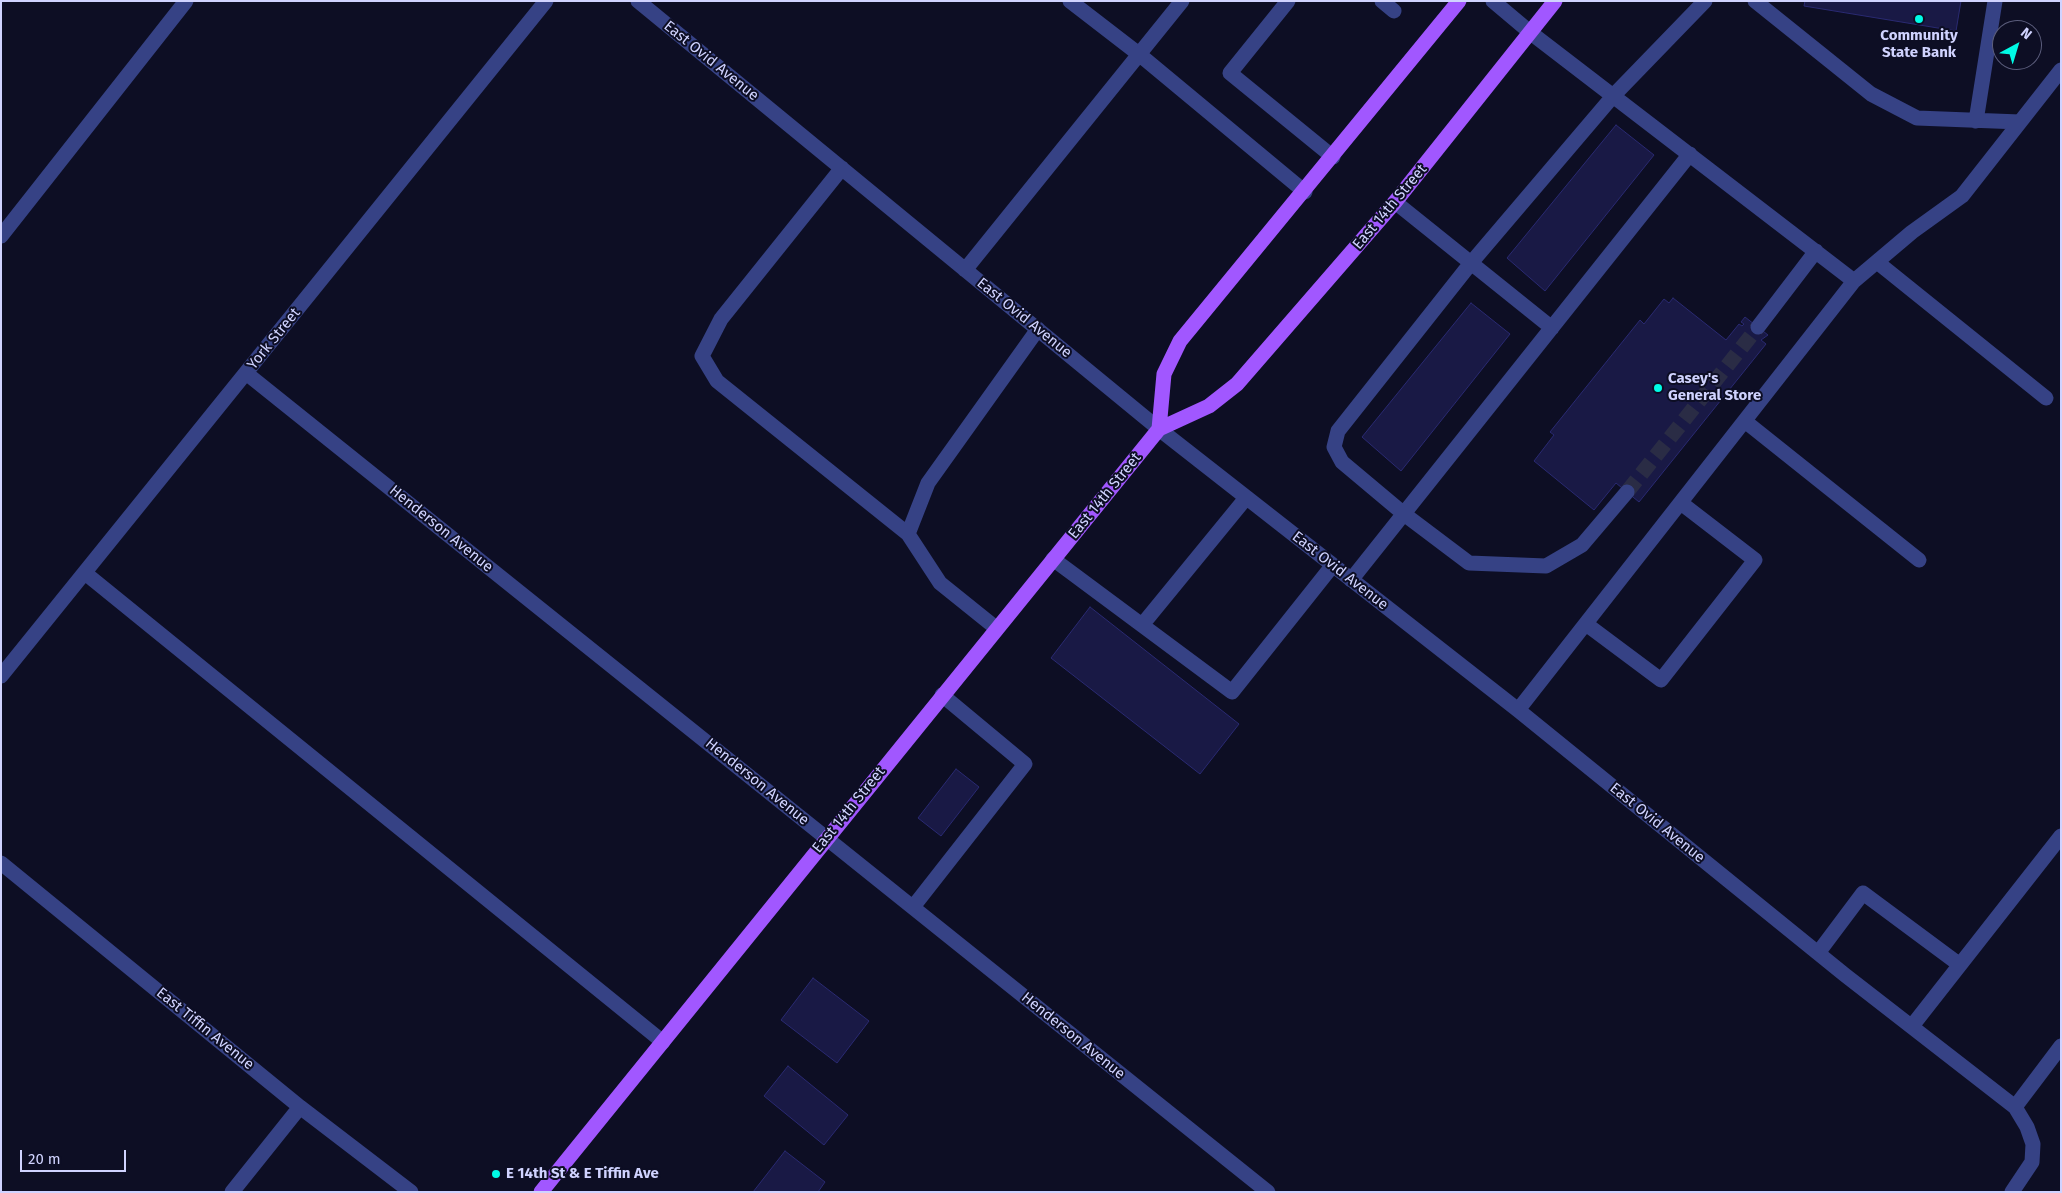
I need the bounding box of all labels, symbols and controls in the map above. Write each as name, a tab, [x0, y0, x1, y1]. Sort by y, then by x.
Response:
marker: Community State Bank	[1913, 13, 1925, 25]
street label: East Ovid Avenue	[660, 17, 762, 105]
north arrow	[1992, 20, 2042, 70]
text: N	[2017, 24, 2035, 43]
place label: Community State Bank	[1880, 27, 1958, 62]
street label: East 14th Street	[1349, 161, 1431, 253]
street label: East Ovid Avenue	[973, 274, 1075, 362]
street label: York Street	[244, 304, 304, 374]
place label: Casey's General Store	[1668, 370, 1761, 405]
marker: Casey's General Store	[1652, 382, 1664, 394]
street label: East 14th Street	[1065, 449, 1145, 543]
street label: Henderson Avenue	[386, 482, 496, 576]
street label: East Ovid Avenue	[1288, 528, 1392, 614]
street label: Henderson Avenue	[702, 735, 812, 829]
street label: East 14th Street	[809, 763, 889, 857]
street label: East Ovid Avenue	[1606, 779, 1708, 867]
street label: East Tiffin Avenue	[153, 984, 257, 1074]
street label: Henderson Avenue	[1018, 989, 1128, 1083]
scale bar	[22, 1140, 129, 1172]
text: 20 m	[28, 1150, 61, 1168]
place label: E 14th St & E Tiffin Ave	[506, 1165, 659, 1183]
marker: E 14th St & E Tiffin Ave	[490, 1168, 502, 1180]

